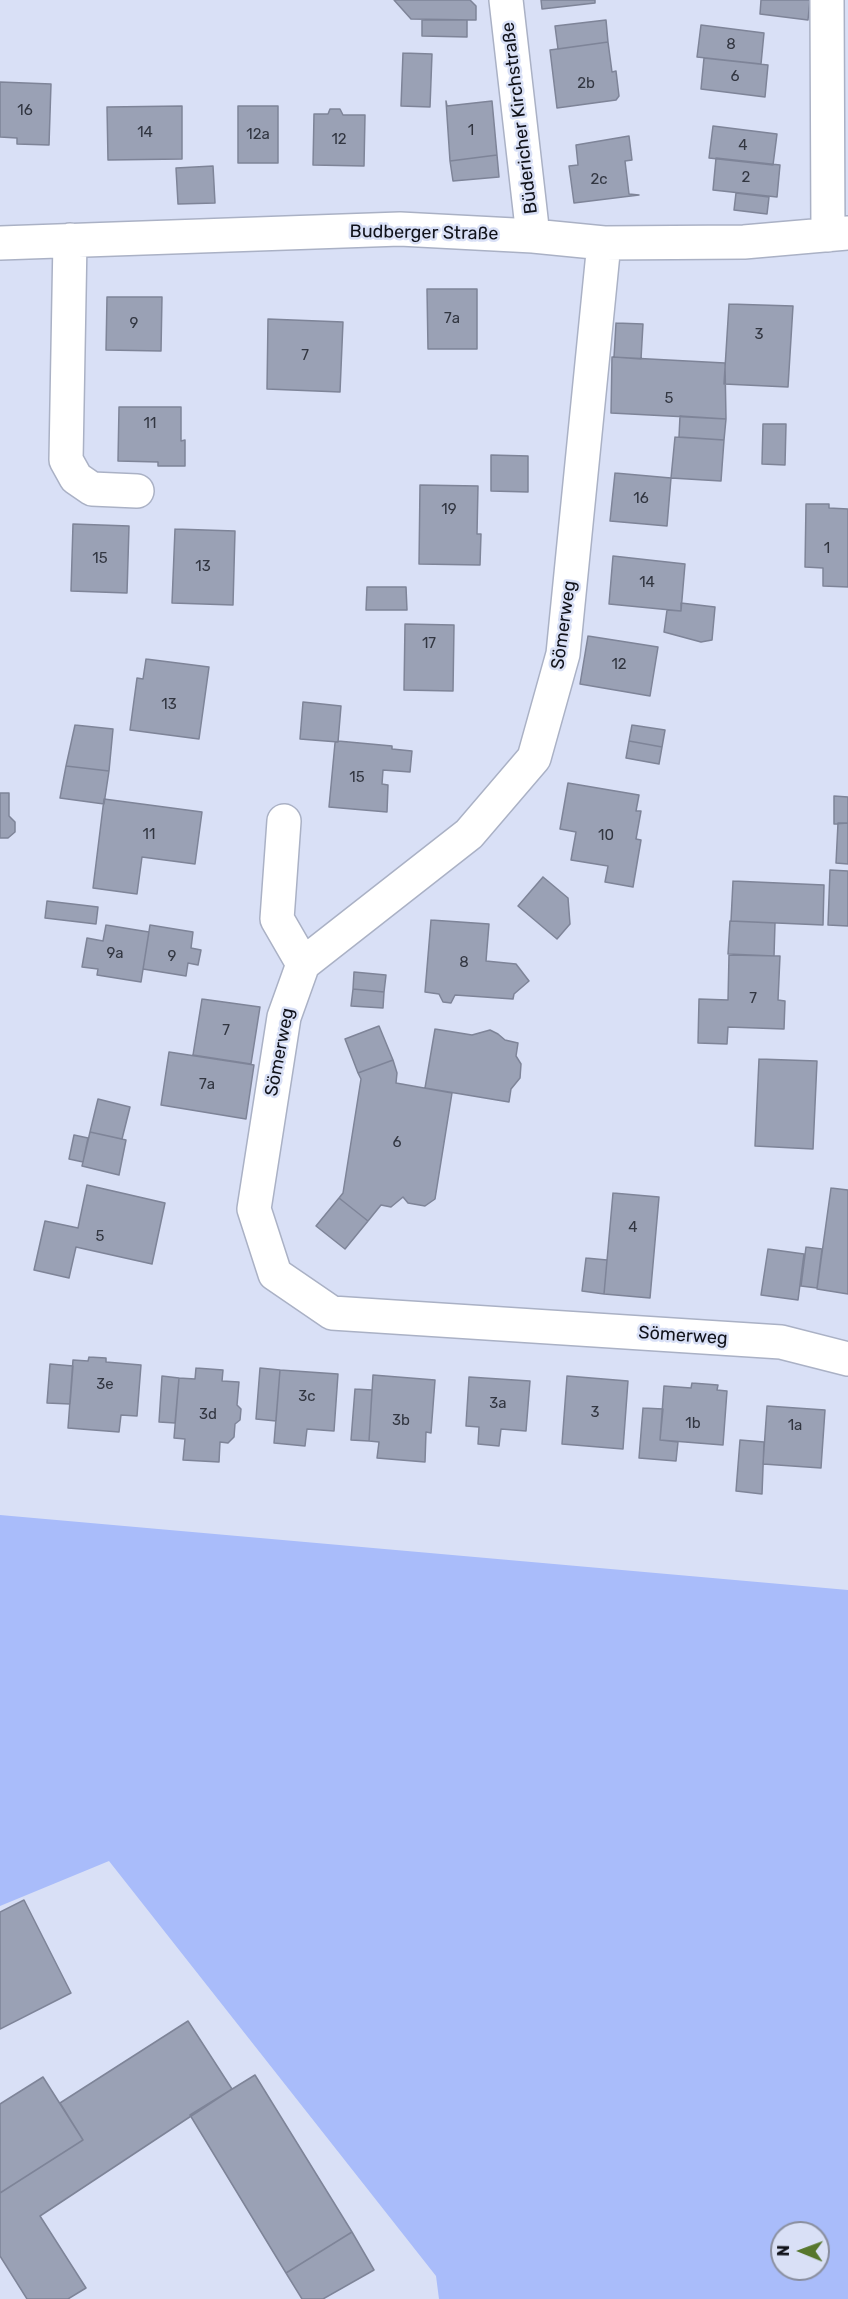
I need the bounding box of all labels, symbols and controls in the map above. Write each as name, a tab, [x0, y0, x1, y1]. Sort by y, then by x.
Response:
street label: Büdericher Kirchstraße	[498, 21, 542, 215]
house number: 8	[726, 36, 736, 54]
house number: 6	[730, 68, 740, 86]
house number: 2b	[577, 75, 595, 93]
house number: 16	[17, 102, 33, 120]
house number: 1	[468, 122, 474, 140]
house number: 14	[137, 124, 153, 142]
house number: 12a	[246, 126, 270, 144]
house number: 12	[331, 131, 347, 149]
house number: 4	[738, 137, 748, 155]
house number: 2	[742, 169, 750, 187]
house number: 2c	[590, 171, 608, 189]
street label: Budberger Straße	[350, 221, 498, 245]
house number: 7a	[444, 310, 460, 328]
house number: 9	[130, 315, 138, 333]
house number: 3	[754, 326, 764, 344]
house number: 7	[301, 347, 309, 365]
house number: 5	[665, 390, 673, 408]
house number: 11	[144, 415, 156, 433]
house number: 16	[633, 490, 649, 508]
house number: 19	[441, 501, 457, 519]
house number: 1	[824, 540, 830, 558]
house number: 15	[92, 550, 108, 568]
house number: 13	[195, 558, 211, 576]
house number: 14	[639, 574, 655, 592]
street label: Sömerweg	[547, 579, 581, 671]
house number: 17	[422, 635, 436, 653]
house number: 12	[611, 656, 627, 674]
house number: 13	[161, 696, 177, 714]
house number: 15	[349, 769, 365, 787]
house number: 11	[143, 826, 155, 844]
house number: 10	[598, 827, 614, 845]
house number: 9a	[106, 945, 124, 963]
house number: 9	[168, 948, 176, 966]
house number: 8	[459, 954, 469, 972]
house number: 7	[749, 990, 757, 1008]
street label: Sömerweg	[261, 1006, 299, 1098]
house number: 7	[222, 1022, 230, 1040]
house number: 7a	[199, 1076, 215, 1094]
house number: 6	[392, 1134, 402, 1152]
house number: 4	[628, 1219, 638, 1237]
house number: 5	[96, 1228, 104, 1246]
street label: Sömerweg	[638, 1322, 728, 1350]
house number: 3e	[96, 1376, 114, 1394]
house number: 3c	[298, 1388, 316, 1406]
house number: 3a	[489, 1395, 507, 1413]
house number: 3	[590, 1404, 600, 1422]
house number: 3d	[199, 1406, 217, 1424]
house number: 3b	[392, 1412, 410, 1430]
house number: 1b	[685, 1415, 701, 1433]
house number: 1a	[788, 1417, 802, 1435]
north arrow	[770, 2221, 830, 2281]
text: N	[774, 2245, 793, 2257]

